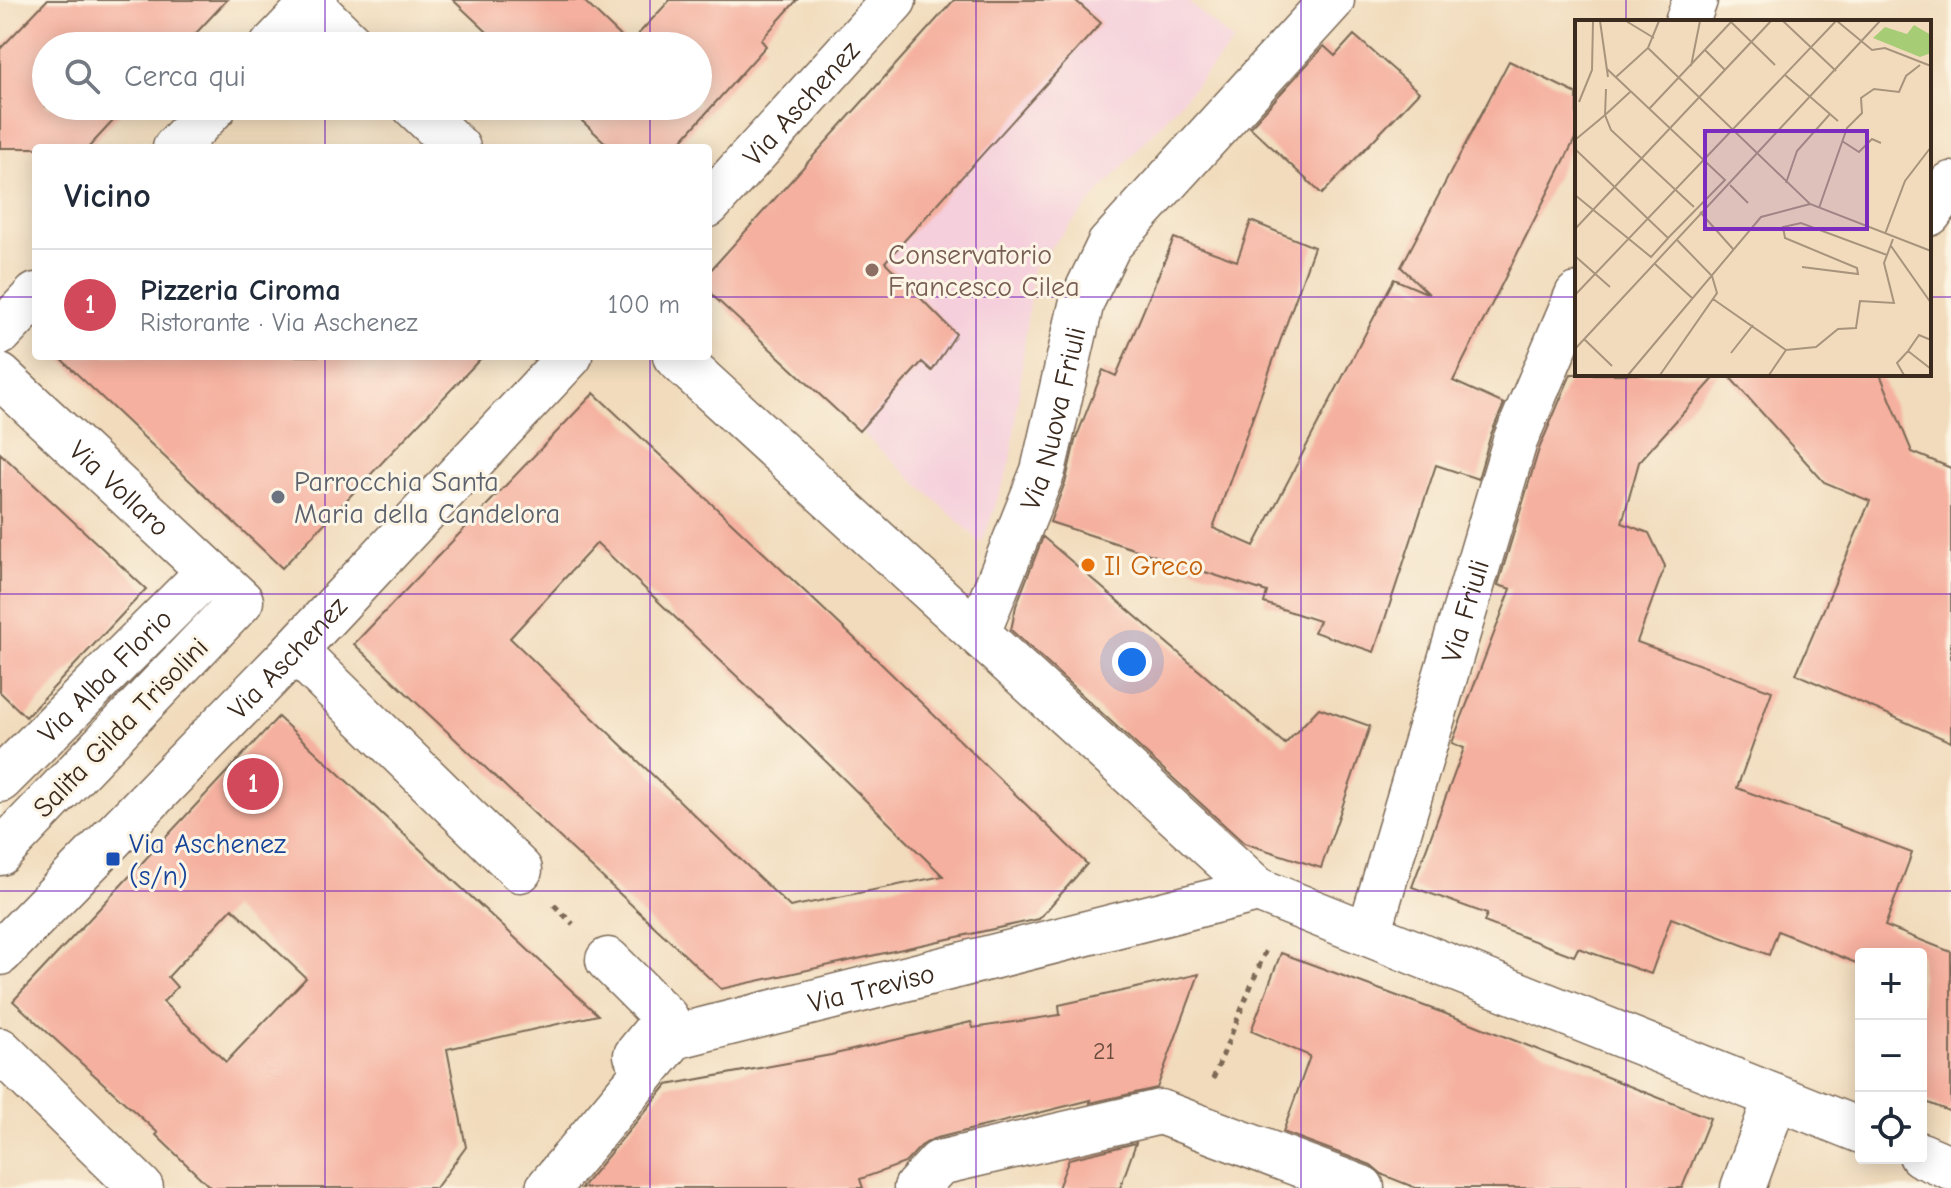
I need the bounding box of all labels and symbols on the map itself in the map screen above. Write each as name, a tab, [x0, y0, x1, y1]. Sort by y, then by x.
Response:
inset map	[1575, 20, 1931, 376]
street label: Via Aschenez	[737, 34, 866, 172]
place label: Conservatorio Francesco Cilea	[888, 239, 1080, 303]
marker: Conservatorio Francesco Cilea	[863, 261, 881, 279]
street label: Via Nuova Friuli	[1014, 324, 1093, 515]
street label: Via Vollaro	[62, 434, 176, 543]
place label: Parrocchia Santa Maria della Candelora	[294, 466, 560, 530]
marker: Parrocchia Santa Maria della Candelora	[269, 488, 287, 506]
place label: Il Greco	[1104, 550, 1203, 582]
marker: Il Greco	[1079, 556, 1097, 574]
street label: Via Friuli	[1435, 556, 1496, 666]
street label: Via Aschenez	[222, 590, 354, 726]
street label: Via Alba Florio	[32, 603, 179, 750]
street label: Salita Gilda Trisolini	[27, 631, 215, 824]
your location	[1112, 642, 1152, 682]
pin: 1	[227, 754, 279, 814]
place label: Via Aschenez (s/n)	[129, 828, 286, 892]
marker: Via Aschenez (s/n)	[104, 850, 122, 868]
street label: Via Treviso	[805, 957, 938, 1020]
house number: 21	[1093, 1037, 1115, 1065]

